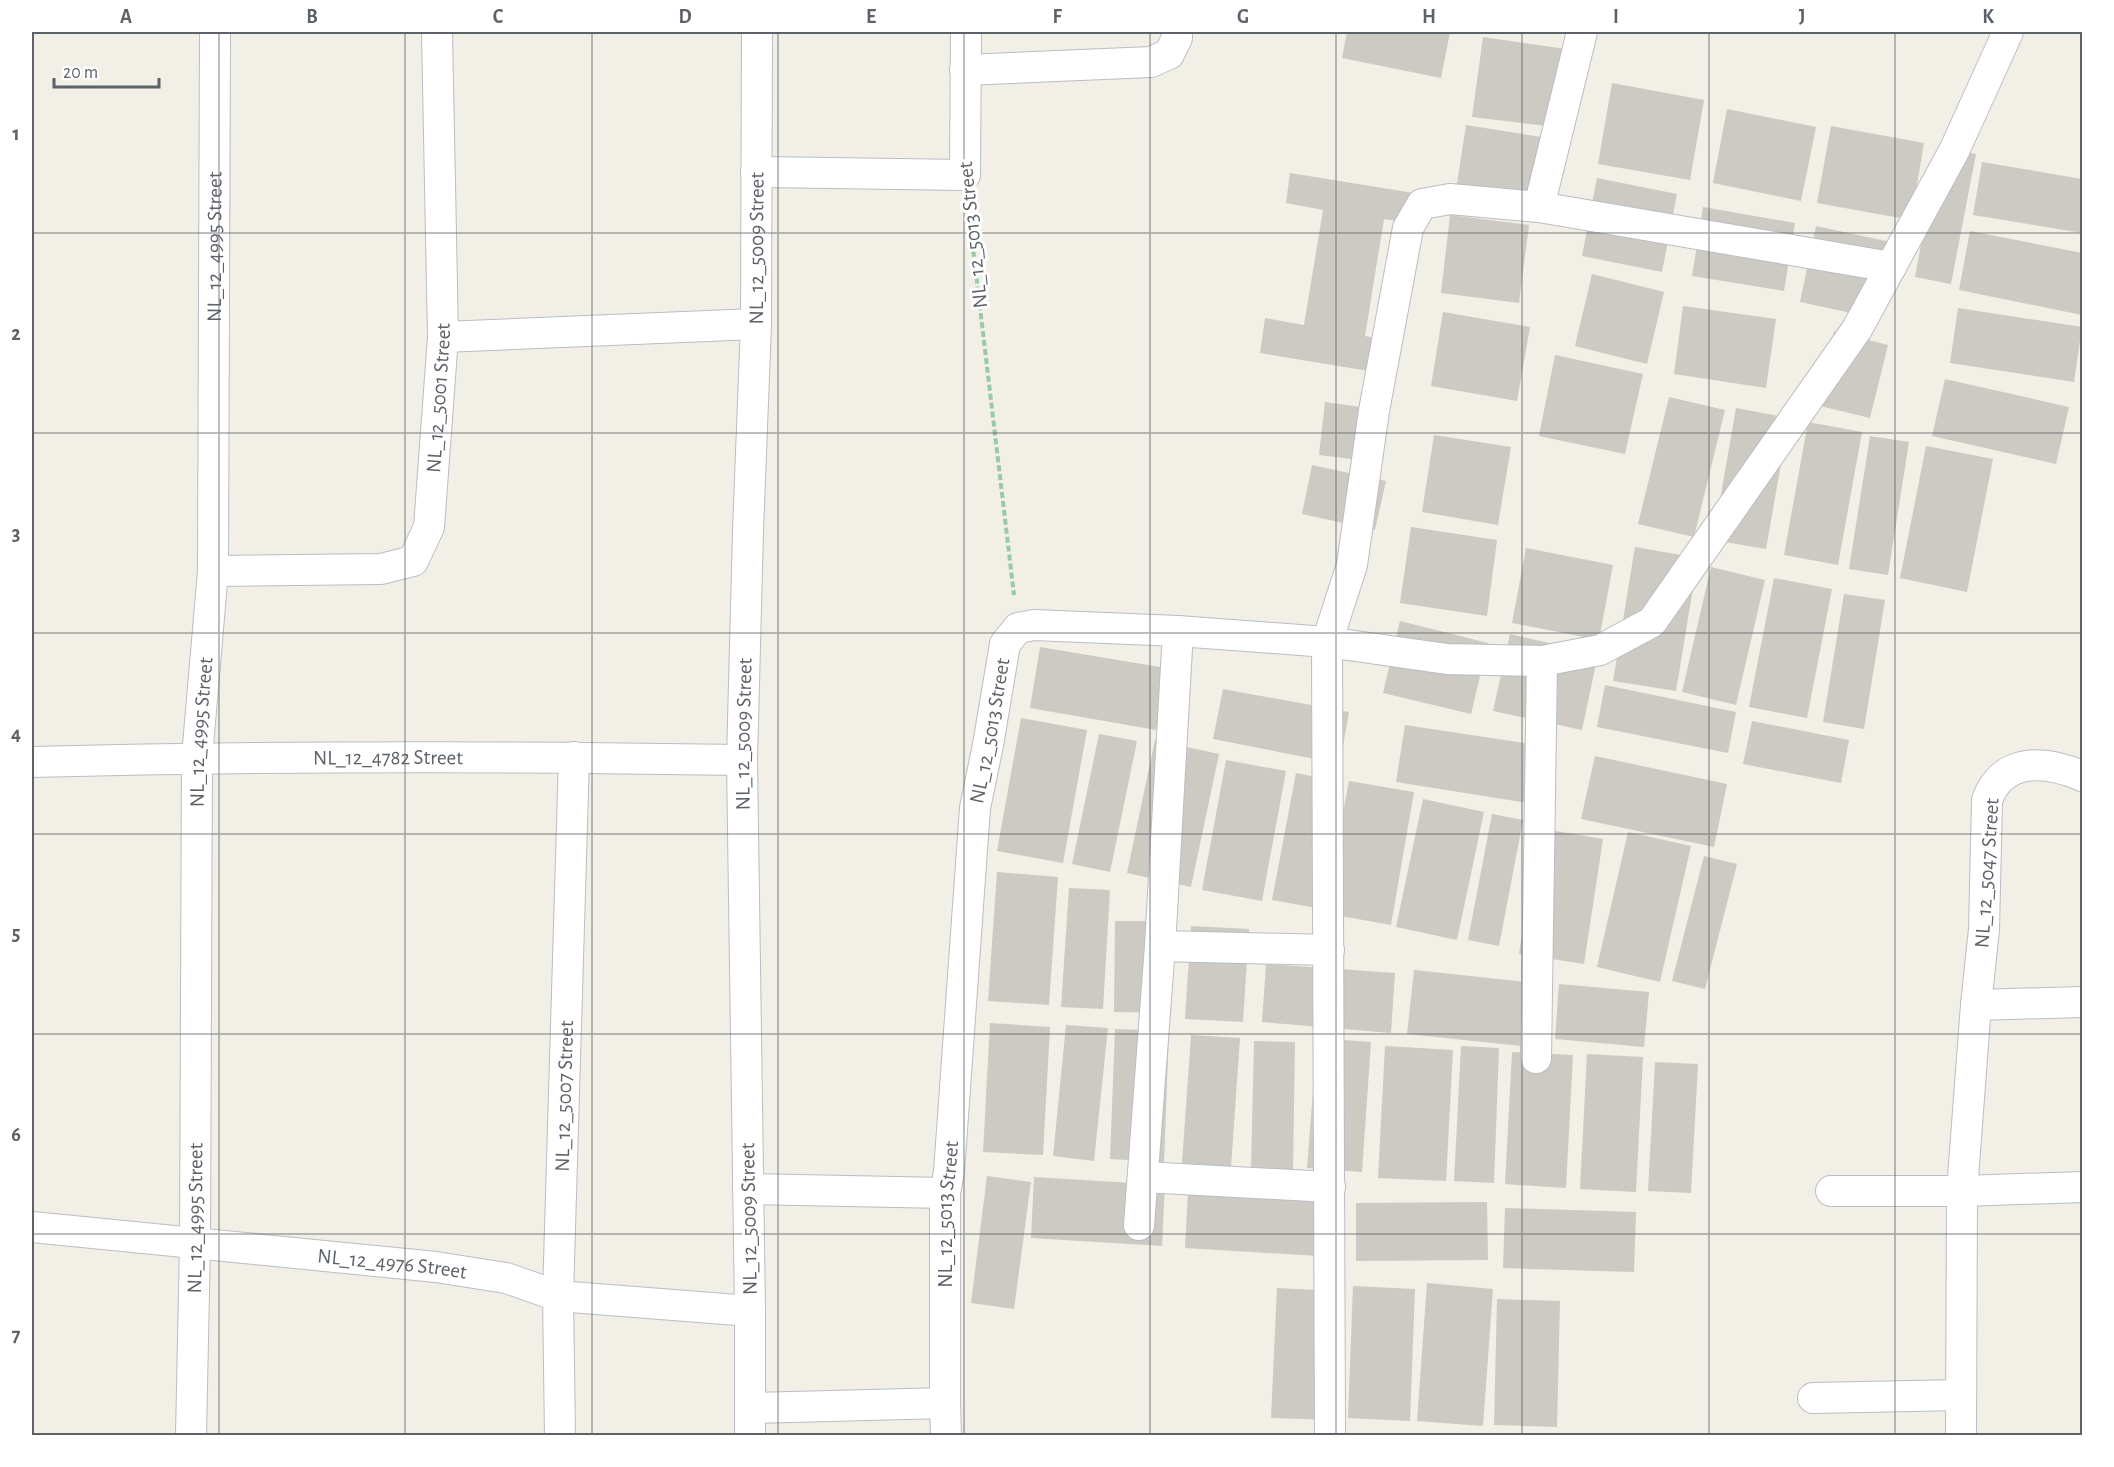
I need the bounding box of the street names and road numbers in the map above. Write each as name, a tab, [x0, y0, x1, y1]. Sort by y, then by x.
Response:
street label: NL_12_5013 Street	[955, 160, 991, 309]
street label: NL_12_4995 Street	[203, 171, 225, 322]
street label: NL_12_5009 Street	[745, 172, 767, 325]
street label: NL_12_5001 Street	[423, 323, 454, 473]
street label: NL_12_4995 Street	[186, 656, 216, 807]
street label: NL_12_5013 Street	[966, 656, 1013, 805]
street label: NL_12_5009 Street	[731, 657, 755, 810]
street label: NL_12_4782 Street	[313, 747, 463, 768]
street label: NL_12_5047 Street	[1971, 797, 2003, 949]
street label: NL_12_5007 Street	[551, 1020, 577, 1172]
street label: NL_12_5013 Street	[935, 1140, 962, 1288]
street label: NL_12_5009 Street	[737, 1142, 761, 1295]
street label: NL_12_4995 Street	[183, 1143, 206, 1293]
street label: NL_12_4976 Street	[316, 1245, 469, 1282]

